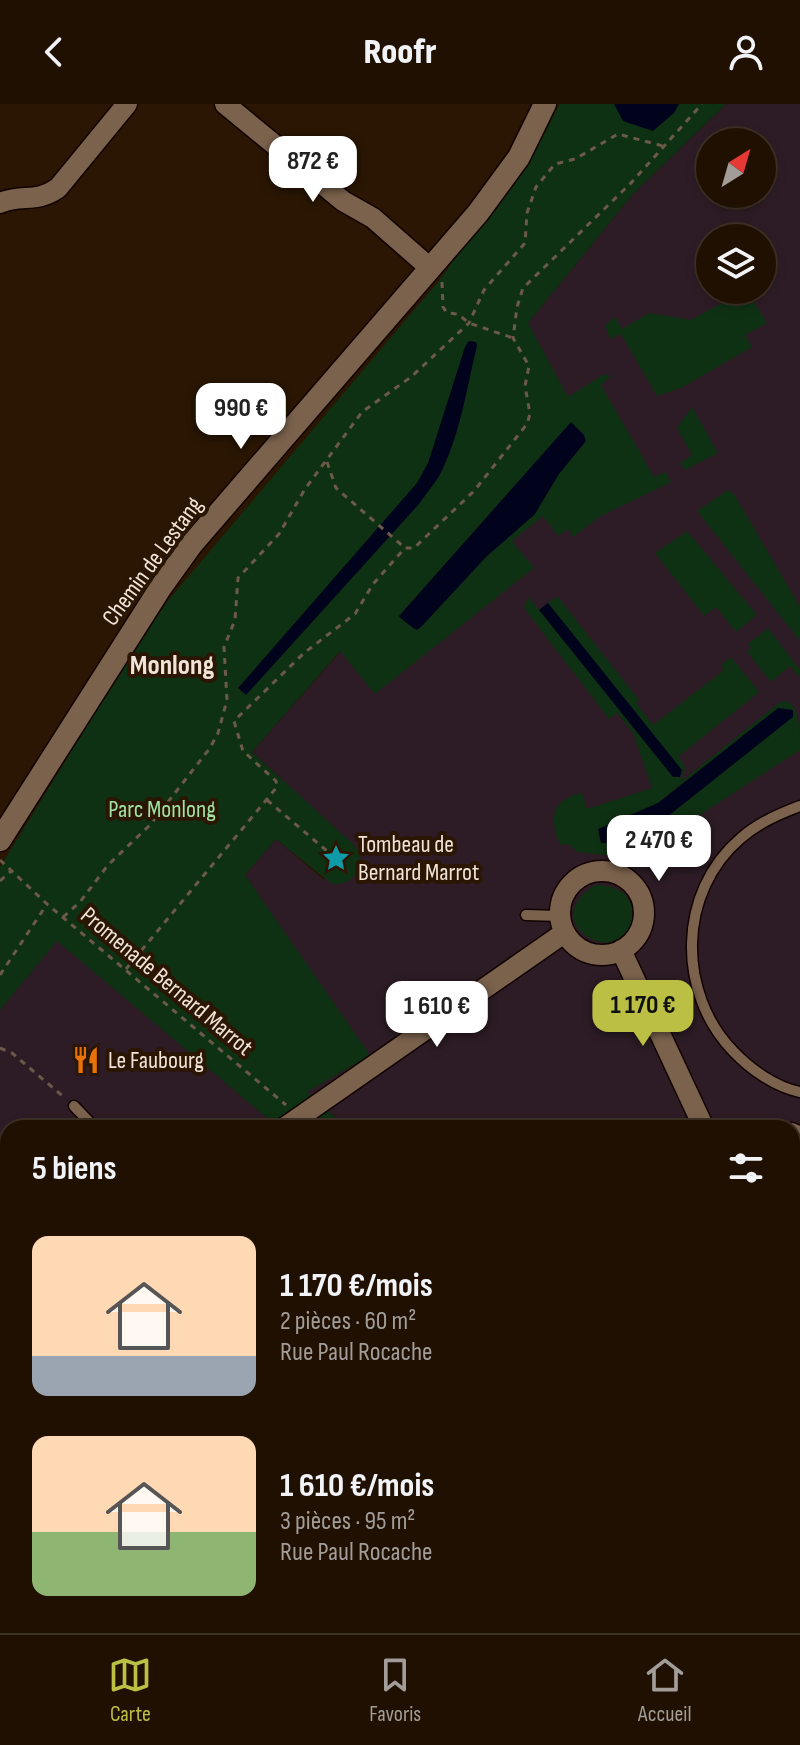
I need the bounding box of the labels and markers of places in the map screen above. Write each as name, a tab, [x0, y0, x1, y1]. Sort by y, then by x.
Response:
pin: 872 €	[257, 136, 369, 204]
pin: 990 €	[185, 383, 297, 451]
pin: 2 470 €	[585, 815, 733, 883]
place label: Tombeau de Bernard Marrot	[358, 830, 479, 887]
place icon: Tombeau de Bernard Marrot	[321, 843, 351, 873]
pin: 1 170 €	[569, 980, 717, 1048]
pin: 1 610 €	[363, 981, 511, 1049]
restaurant icon: Le Faubourg	[71, 1045, 101, 1075]
place label: Le Faubourg	[108, 1046, 204, 1075]

